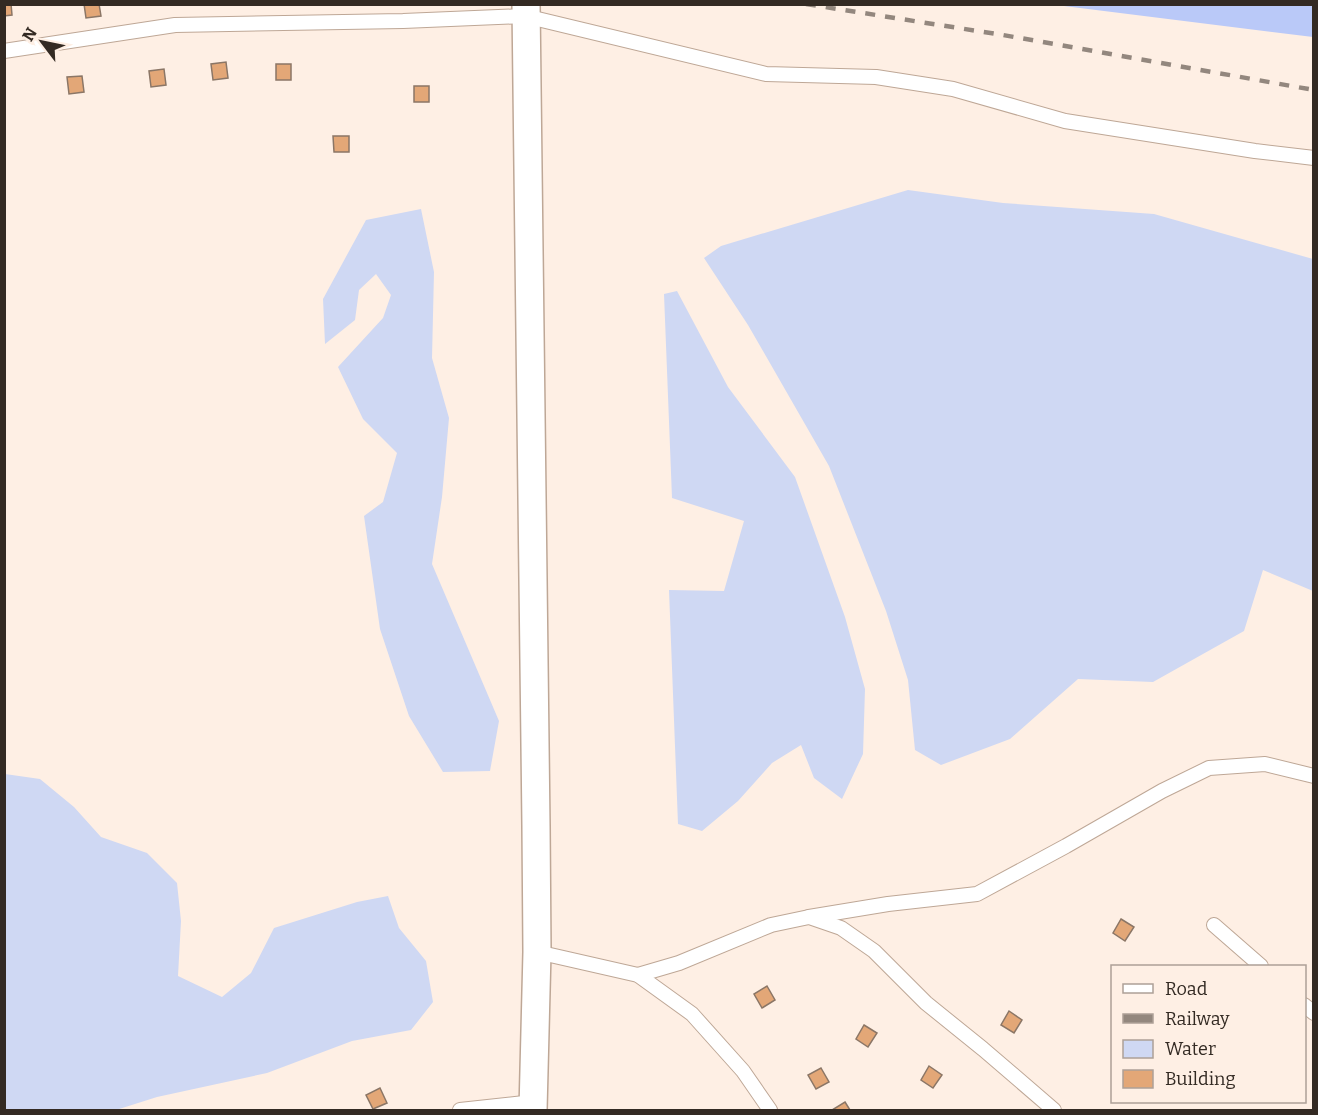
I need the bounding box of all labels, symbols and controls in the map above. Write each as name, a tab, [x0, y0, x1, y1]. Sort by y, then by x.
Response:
north arrow	[12, 12, 72, 72]
text: N	[18, 24, 41, 45]
legend	[1111, 965, 1306, 1103]
text: Road	[1165, 978, 1208, 1000]
text: Railway	[1165, 1008, 1230, 1030]
text: Water	[1165, 1038, 1216, 1060]
text: Building	[1165, 1068, 1236, 1090]

